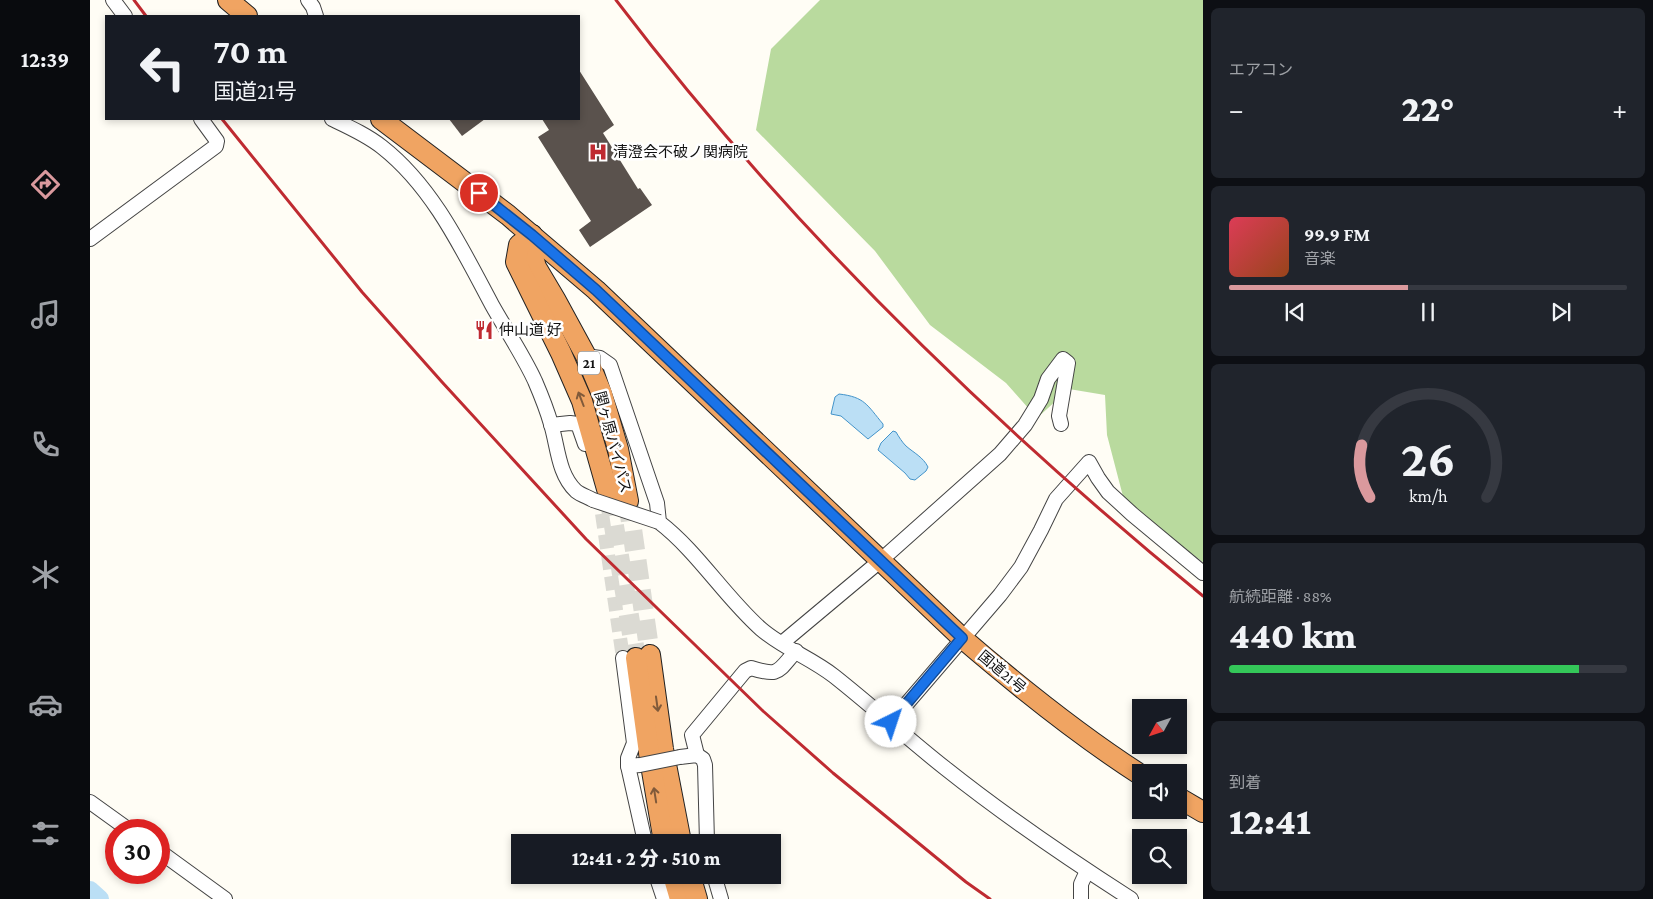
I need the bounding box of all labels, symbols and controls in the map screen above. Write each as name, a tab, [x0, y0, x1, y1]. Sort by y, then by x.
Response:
text: 70 m	[213, 32, 287, 71]
icon: left	[130, 35, 195, 100]
text: 12:39	[21, 47, 69, 72]
text: エアコン	[1229, 61, 1293, 78]
text: 国道21号	[213, 79, 297, 104]
text: 22°	[1401, 87, 1455, 129]
text: −	[1229, 94, 1244, 125]
text: +	[1612, 94, 1627, 125]
hospital icon: 清澄会不破ノ関病院	[587, 141, 609, 163]
place label: 清澄会不破ノ関病院	[613, 144, 748, 160]
icon: directions	[28, 167, 63, 202]
pin	[458, 172, 500, 214]
icon: arrive	[465, 179, 493, 207]
text: 99.9 FM	[1304, 224, 1370, 245]
text: 音楽	[1304, 250, 1336, 267]
icon: music	[28, 297, 63, 332]
icon: previous	[1281, 298, 1309, 326]
icon: pause	[1414, 298, 1442, 326]
icon: next	[1547, 298, 1575, 326]
restaurant icon: 仲山道 好	[473, 319, 495, 341]
place label: 仲山道 好	[499, 321, 562, 338]
road number: 21	[578, 352, 600, 374]
street label: 関ヶ原バイパス	[592, 389, 634, 495]
one-way arrow	[576, 391, 585, 407]
icon: phone	[28, 427, 63, 462]
text: 26	[1401, 429, 1455, 487]
text: km/h	[1409, 486, 1448, 506]
icon: climate	[28, 557, 63, 592]
text: 航続距離 · 88%	[1229, 588, 1332, 605]
text: 440 km	[1229, 614, 1356, 656]
street label: 国道21号	[975, 648, 1029, 696]
icon: car	[28, 687, 63, 722]
one-way arrow	[652, 695, 662, 711]
position arrow	[864, 695, 916, 747]
north arrow	[1132, 699, 1188, 754]
map controls	[1132, 699, 1187, 884]
button: sound	[1132, 764, 1187, 819]
text: 到着	[1229, 774, 1261, 791]
one-way arrow	[650, 787, 660, 803]
text: 12:41	[1229, 800, 1311, 842]
icon: filters	[28, 816, 63, 851]
speed limit sign: 30	[105, 819, 170, 884]
button: search	[1132, 829, 1187, 884]
text: 12:41 · 2 分 · 510 m	[572, 848, 720, 869]

